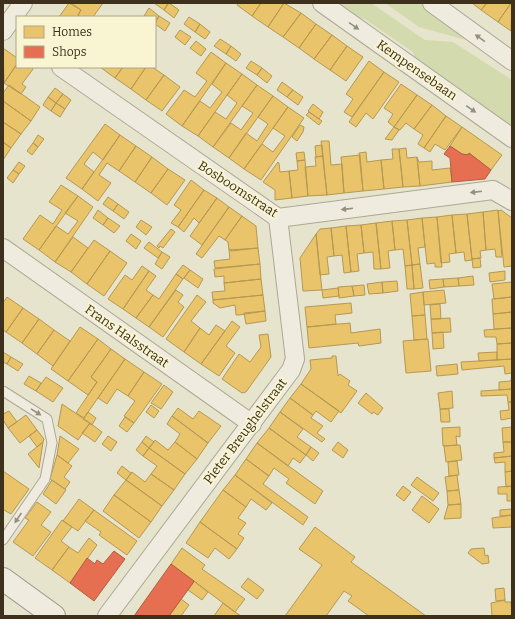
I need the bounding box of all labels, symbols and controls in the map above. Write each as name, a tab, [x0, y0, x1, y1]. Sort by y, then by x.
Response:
legend	[16, 16, 156, 68]
one-way arrow	[348, 22, 359, 30]
text: Homes	[52, 25, 92, 39]
one-way arrow	[475, 34, 486, 42]
street label: Kempensebaan	[374, 37, 461, 104]
text: Shops	[52, 45, 87, 59]
one-way arrow	[466, 105, 476, 113]
street label: Bosboomstraat	[195, 158, 281, 220]
one-way arrow	[470, 189, 482, 195]
one-way arrow	[341, 206, 353, 212]
street label: Frans Halsstraat	[82, 301, 172, 371]
street label: Pieter Breughelstraat	[200, 375, 290, 487]
one-way arrow	[31, 408, 41, 416]
one-way arrow	[14, 512, 22, 523]

